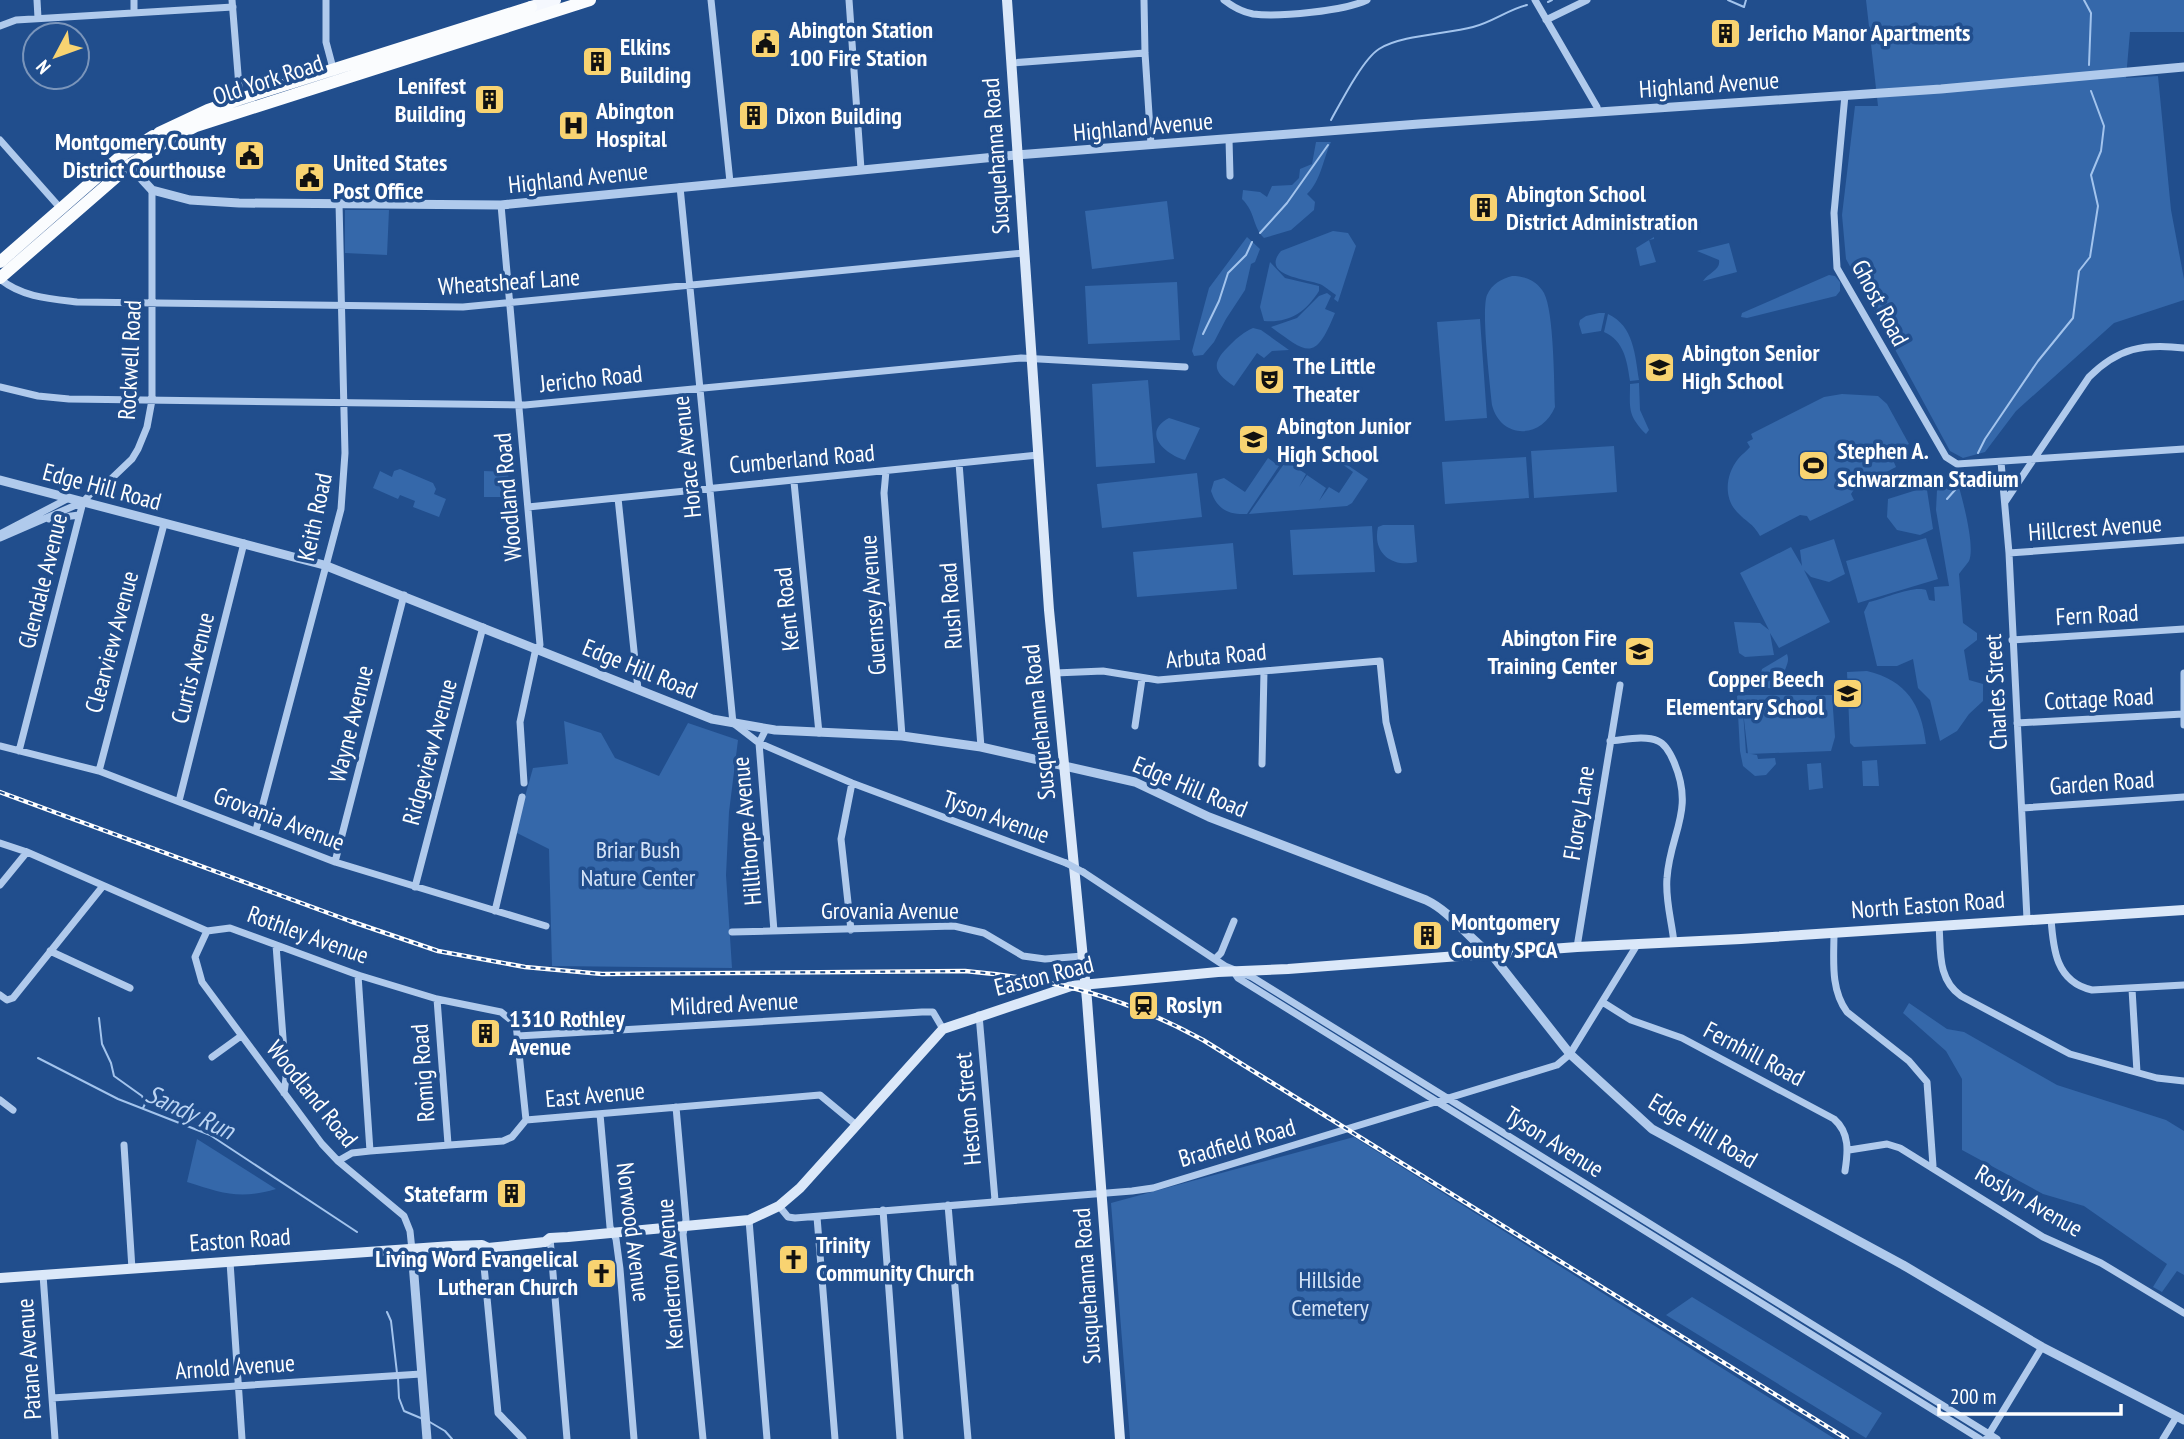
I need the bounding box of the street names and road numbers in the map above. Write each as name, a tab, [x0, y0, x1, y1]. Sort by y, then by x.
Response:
street label: Old York Road	[209, 47, 327, 112]
street label: Highland Avenue	[1638, 64, 1780, 105]
street label: Susquehanna Road	[975, 77, 1016, 235]
street label: Highland Avenue	[1072, 105, 1214, 148]
street label: Highland Avenue	[507, 155, 649, 200]
street label: Ghost Road	[1845, 254, 1916, 351]
street label: Wheatsheaf Lane	[437, 261, 581, 302]
street label: Rockwell Road	[111, 299, 148, 421]
street label: Jericho Road	[537, 358, 644, 399]
street label: Horace Avenue	[665, 394, 708, 520]
street label: Woodland Road	[486, 432, 529, 562]
street label: Cumberland Road	[728, 437, 876, 480]
street label: Edge Hill Road	[40, 456, 165, 517]
street label: Keith Road	[290, 470, 339, 564]
street label: Hillcrest Avenue	[2027, 507, 2163, 548]
street label: Glendale Avenue	[11, 510, 74, 652]
street label: Guernsey Avenue	[852, 534, 893, 676]
street label: Rush Road	[932, 562, 969, 650]
street label: Kent Road	[767, 566, 806, 652]
street label: Clearview Avenue	[78, 567, 145, 716]
street label: Fern Road	[2055, 597, 2139, 632]
street label: Curtis Avenue	[164, 609, 221, 727]
street label: Edge Hill Road	[578, 631, 702, 706]
street label: Charles Street	[1977, 633, 2014, 751]
street label: Arbuta Road	[1164, 636, 1268, 675]
street label: Susquehanna Road	[1015, 643, 1062, 801]
street label: Wayne Avenue	[321, 662, 380, 786]
street label: Ridgeview Avenue	[395, 675, 464, 828]
street label: Cottage Road	[2043, 680, 2155, 717]
street label: Edge Hill Road	[1128, 749, 1252, 825]
street label: Hillthorpe Avenue	[725, 756, 768, 907]
street label: Garden Road	[2049, 763, 2155, 802]
street label: Florey Lane	[1556, 764, 1601, 862]
street label: Grovania Avenue	[209, 779, 349, 858]
street label: Tyson Avenue	[939, 783, 1054, 850]
street label: North Easton Road	[1850, 884, 2006, 925]
street label: Grovania Avenue	[821, 895, 959, 926]
street label: Rothley Avenue	[243, 898, 373, 971]
street label: Easton Road	[991, 948, 1097, 1003]
street label: Mildred Avenue	[669, 985, 799, 1022]
street label: Fernhill Road	[1698, 1014, 1810, 1093]
street label: Romig Road	[404, 1023, 441, 1123]
street label: Woodland Road	[260, 1034, 365, 1153]
street label: Heston Street	[947, 1051, 988, 1167]
street label: East Avenue	[544, 1075, 646, 1114]
street label: Edge Hill Road	[1643, 1086, 1763, 1175]
street label: Tyson Avenue	[1499, 1099, 1610, 1184]
street label: Bradfield Road	[1175, 1111, 1299, 1174]
street label: Roslyn Avenue	[1970, 1157, 2089, 1244]
street label: Norwood Avenue	[610, 1161, 657, 1303]
street label: Kenderton Avenue	[649, 1198, 690, 1351]
street label: Susquehanna Road	[1066, 1207, 1107, 1365]
street label: Easton Road	[188, 1221, 292, 1258]
street label: Patane Avenue	[9, 1297, 48, 1421]
street label: Arnold Avenue	[174, 1347, 296, 1386]

